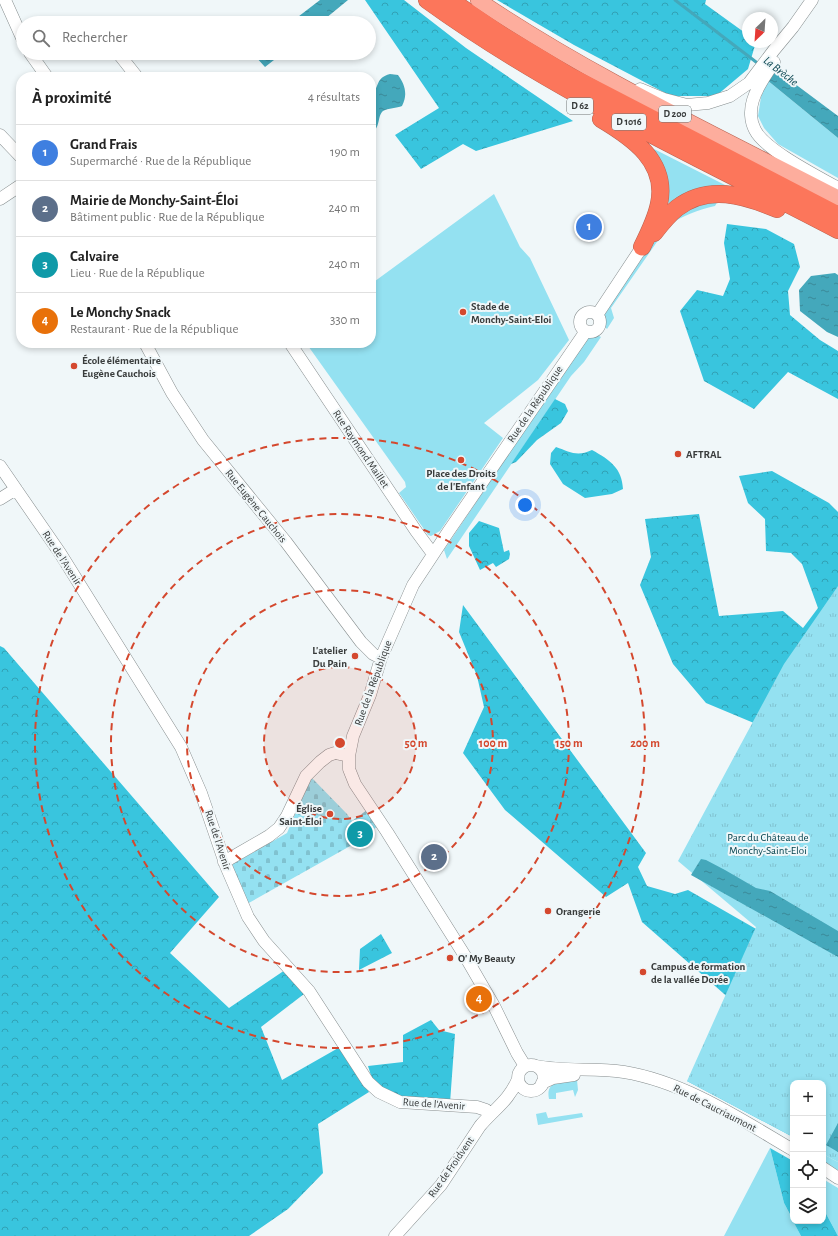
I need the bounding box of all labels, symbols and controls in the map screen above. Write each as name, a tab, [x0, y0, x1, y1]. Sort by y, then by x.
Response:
north arrow	[742, 12, 778, 48]
search box	[16, 16, 376, 60]
icon: search	[30, 27, 52, 49]
text: Rechercher	[62, 30, 127, 45]
water label: La Brèche	[761, 54, 801, 88]
text: À proximité	[32, 89, 112, 106]
text: 4 résultats	[308, 91, 360, 104]
road number: D 62	[567, 98, 593, 114]
road number: D 200	[659, 106, 691, 122]
road number: D 1016	[612, 114, 646, 130]
text: Grand Frais	[70, 137, 137, 152]
text: 1	[43, 146, 47, 159]
text: 190 m	[330, 146, 360, 159]
text: Supermarché · Rue de la République	[70, 155, 251, 168]
text: Mairie de Monchy-Saint-Éloi	[70, 193, 238, 208]
text: 2	[42, 202, 48, 215]
text: 240 m	[328, 202, 360, 215]
text: Bâtiment public · Rue de la République	[70, 211, 264, 224]
pin: 1	[576, 212, 602, 242]
text: Calvaire	[70, 249, 119, 264]
text: 3	[42, 258, 48, 271]
text: 240 m	[328, 258, 360, 271]
text: Lieu · Rue de la République	[70, 267, 205, 280]
place label: Stade de Monchy-Saint-Eloi	[471, 301, 552, 325]
text: Le Monchy Snack	[70, 305, 171, 320]
marker: Stade de Monchy-Saint-Eloi	[458, 307, 468, 317]
text: 4	[42, 314, 48, 327]
text: 330 m	[330, 314, 360, 327]
text: Restaurant · Rue de la République	[70, 323, 238, 336]
place label: École élémentaire Eugène Cauchois	[82, 354, 161, 379]
marker: École élémentaire Eugène Cauchois	[69, 361, 79, 371]
street label: Rue de la République	[505, 364, 565, 444]
street label: Rue Raymond Maillet	[331, 408, 391, 490]
marker: AFTRAL	[673, 449, 683, 459]
place label: AFTRAL	[686, 449, 721, 460]
marker: Place des Droits de l'Enfant	[456, 455, 466, 465]
street label: Rue Eugène Cauchois	[223, 467, 289, 545]
place label: Place des Droits de l'Enfant	[426, 468, 496, 492]
your location	[515, 495, 535, 515]
street label: Rue de l'Avenir	[40, 529, 84, 588]
street label: Rue de la République	[352, 639, 394, 727]
place label: L'atelier Du Pain	[312, 645, 347, 669]
marker: L'atelier Du Pain	[350, 651, 360, 661]
centre of rings	[333, 736, 347, 750]
text: 50 m	[405, 737, 428, 749]
text: 100 m	[479, 737, 507, 749]
text: 150 m	[555, 737, 583, 749]
text: 200 m	[630, 737, 660, 749]
place label: Église Saint-Éloi	[279, 802, 322, 827]
street label: Rue de l'Avenir	[203, 809, 233, 872]
marker: Église Saint-Éloi	[325, 809, 335, 819]
pin: 3	[347, 819, 373, 849]
park label: Parc du Château de Monchy-Saint-Eloi	[727, 832, 809, 856]
pin: 2	[421, 842, 447, 872]
marker: Orangerie	[543, 906, 553, 916]
place label: Orangerie	[556, 906, 600, 917]
marker: O' My Beauty	[445, 953, 455, 963]
place label: O' My Beauty	[458, 953, 515, 964]
place label: Campus de formation de la vallée Dorée	[651, 961, 746, 985]
marker: Campus de formation de la vallée Dorée	[638, 967, 648, 977]
pin: 4	[466, 984, 492, 1014]
map controls	[790, 1080, 826, 1224]
button: +	[790, 1080, 826, 1116]
street label: Rue de Caucriaumont	[672, 1082, 759, 1134]
street label: Rue de l'Avenir	[402, 1096, 466, 1112]
button: −	[790, 1116, 826, 1152]
street label: Rue de Froidvent	[426, 1134, 476, 1199]
button: locate	[790, 1152, 826, 1188]
button: layers	[790, 1188, 826, 1224]

